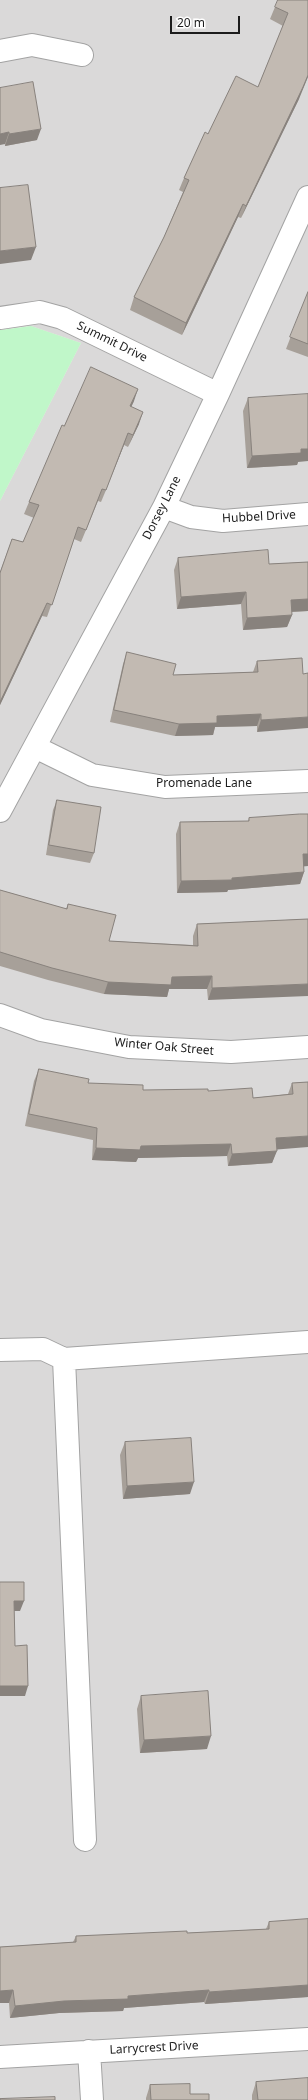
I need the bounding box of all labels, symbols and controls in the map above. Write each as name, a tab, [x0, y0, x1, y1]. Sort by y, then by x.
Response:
scale bar	[172, 8, 242, 34]
text: 20 m	[177, 14, 205, 31]
street label: Summit Drive	[74, 319, 150, 365]
street label: Dorsey Lane	[140, 474, 184, 542]
street label: Hubbel Drive	[222, 508, 296, 526]
street label: Promenade Lane	[156, 777, 252, 791]
street label: Winter Oak Street	[114, 1035, 214, 1059]
street label: Larrycrest Drive	[109, 2038, 199, 2058]

